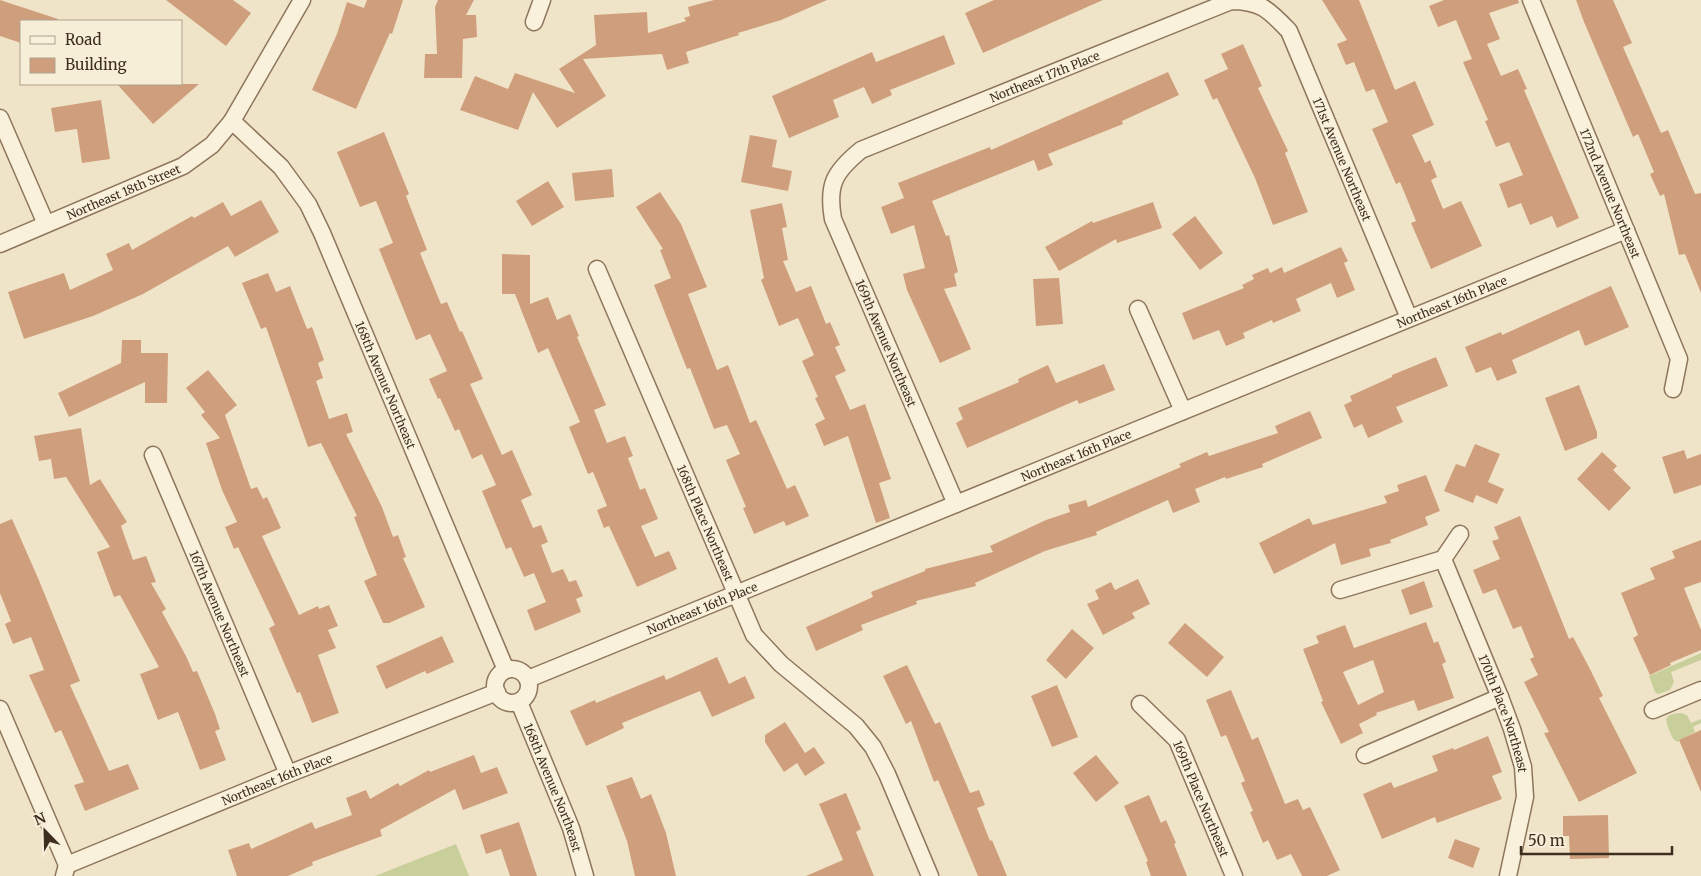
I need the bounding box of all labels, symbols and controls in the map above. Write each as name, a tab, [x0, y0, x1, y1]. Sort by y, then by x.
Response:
legend	[20, 20, 182, 85]
text: Road	[65, 30, 101, 49]
street label: Northeast 17th Place	[987, 47, 1102, 105]
text: Building	[65, 55, 127, 74]
street label: 171st Avenue Northeast	[1310, 95, 1375, 223]
street label: 172nd Avenue Northeast	[1577, 126, 1644, 261]
street label: Northeast 18th Street	[64, 160, 183, 222]
street label: Northeast 16th Place	[1394, 272, 1509, 330]
street label: 169th Avenue Northeast	[852, 277, 920, 409]
street label: 168th Avenue Northeast	[352, 319, 420, 451]
street label: Northeast 16th Place	[1019, 426, 1133, 484]
street label: 168th Place Northeast	[674, 462, 737, 583]
street label: 167th Avenue Northeast	[187, 548, 254, 679]
street label: Northeast 16th Place	[645, 579, 759, 637]
street label: 170th Place Northeast	[1476, 652, 1531, 773]
street label: 168th Avenue Northeast	[521, 721, 585, 854]
street label: 169th Place Northeast	[1170, 738, 1233, 859]
street label: Northeast 16th Place	[219, 750, 334, 808]
north arrow	[20, 806, 70, 856]
text: N	[31, 809, 49, 829]
scale bar	[1521, 824, 1672, 856]
text: 50 m	[1528, 831, 1565, 850]

